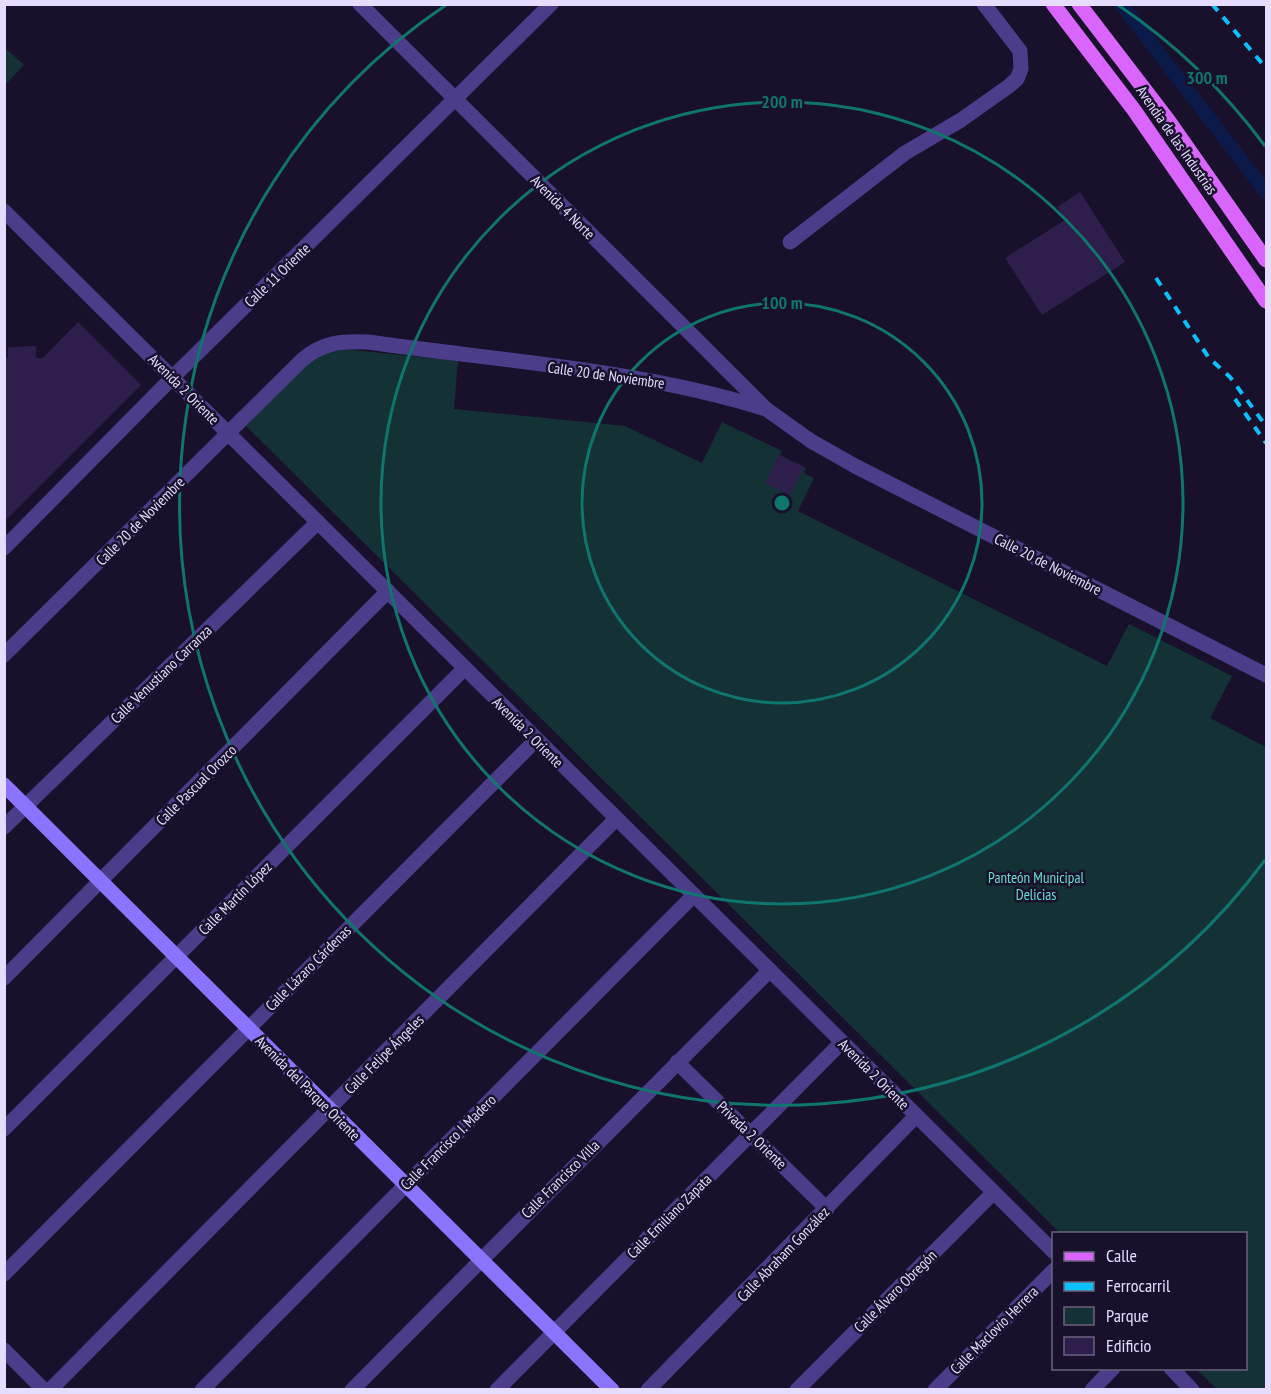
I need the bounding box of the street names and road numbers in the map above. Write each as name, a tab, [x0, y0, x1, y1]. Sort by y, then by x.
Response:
street label: Avendia de las Industrias	[1132, 82, 1222, 198]
street label: Avenida 4 Norte	[527, 171, 599, 243]
street label: Calle 11 Oriente	[240, 239, 314, 311]
street label: Avenida 2 Oriente	[145, 350, 223, 428]
street label: Calle 20 de Noviembre	[546, 357, 666, 393]
street label: Calle 20 de Noviembre	[92, 473, 188, 569]
street label: Calle 20 de Noviembre	[991, 529, 1105, 599]
street label: Calle Venustiano Carranza	[106, 621, 216, 727]
street label: Avenida 2 Oriente	[489, 693, 567, 771]
street label: Calle Pascual Orozco	[152, 741, 240, 829]
street label: Calle Martín López	[194, 857, 276, 939]
street label: Calle Lázaro Cárdenas	[261, 921, 355, 1015]
street label: Calle Felipe Ángeles	[340, 1010, 428, 1098]
street label: Avenida del Parque Oriente	[251, 1031, 365, 1145]
street label: Avenida 2 Oriente	[835, 1035, 913, 1113]
street label: Calle Francisco I. Madero	[396, 1090, 500, 1194]
street label: Privada 2 Oriente	[713, 1097, 791, 1173]
street label: Calle Francisco Villa	[517, 1136, 603, 1222]
street label: Calle Emiliano Zapata	[623, 1170, 715, 1262]
street label: Calle Abraham González	[733, 1203, 833, 1305]
street label: Calle Álvaro Obregón	[850, 1246, 940, 1336]
street label: Calle Maclovio Herrera	[946, 1282, 1042, 1378]

